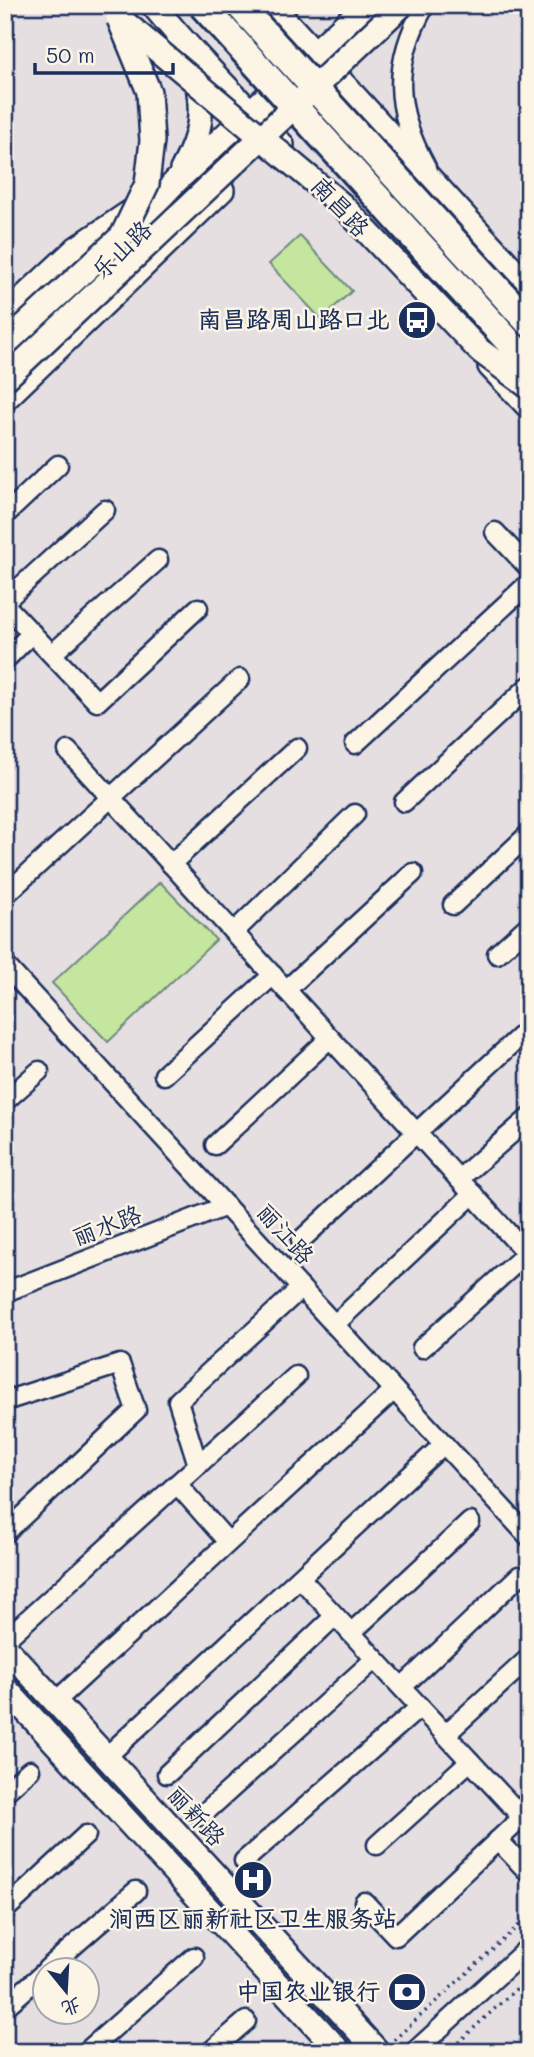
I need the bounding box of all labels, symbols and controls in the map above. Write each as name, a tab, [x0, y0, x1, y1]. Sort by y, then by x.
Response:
scale bar	[35, 32, 173, 76]
text: 50 m	[46, 41, 95, 68]
street label: 南昌路	[305, 169, 377, 243]
street label: 乐山路	[84, 213, 158, 285]
bus stop icon: 南昌路周山路口北	[396, 299, 438, 341]
place label: 南昌路周山路口北	[198, 303, 390, 334]
street label: 丽江路	[251, 1196, 322, 1270]
street label: 丽水路	[67, 1197, 146, 1252]
street label: 丽新路	[161, 1778, 233, 1852]
hospital icon: 涧西区丽新社区卫生服务站	[232, 1859, 274, 1901]
place label: 涧西区丽新社区卫生服务站	[109, 1902, 397, 1933]
north arrow	[32, 1955, 102, 2025]
bank icon: 中国农业银行	[386, 1971, 428, 2013]
place label: 中国农业银行	[236, 1975, 380, 2006]
text: 北	[59, 1993, 84, 2022]

